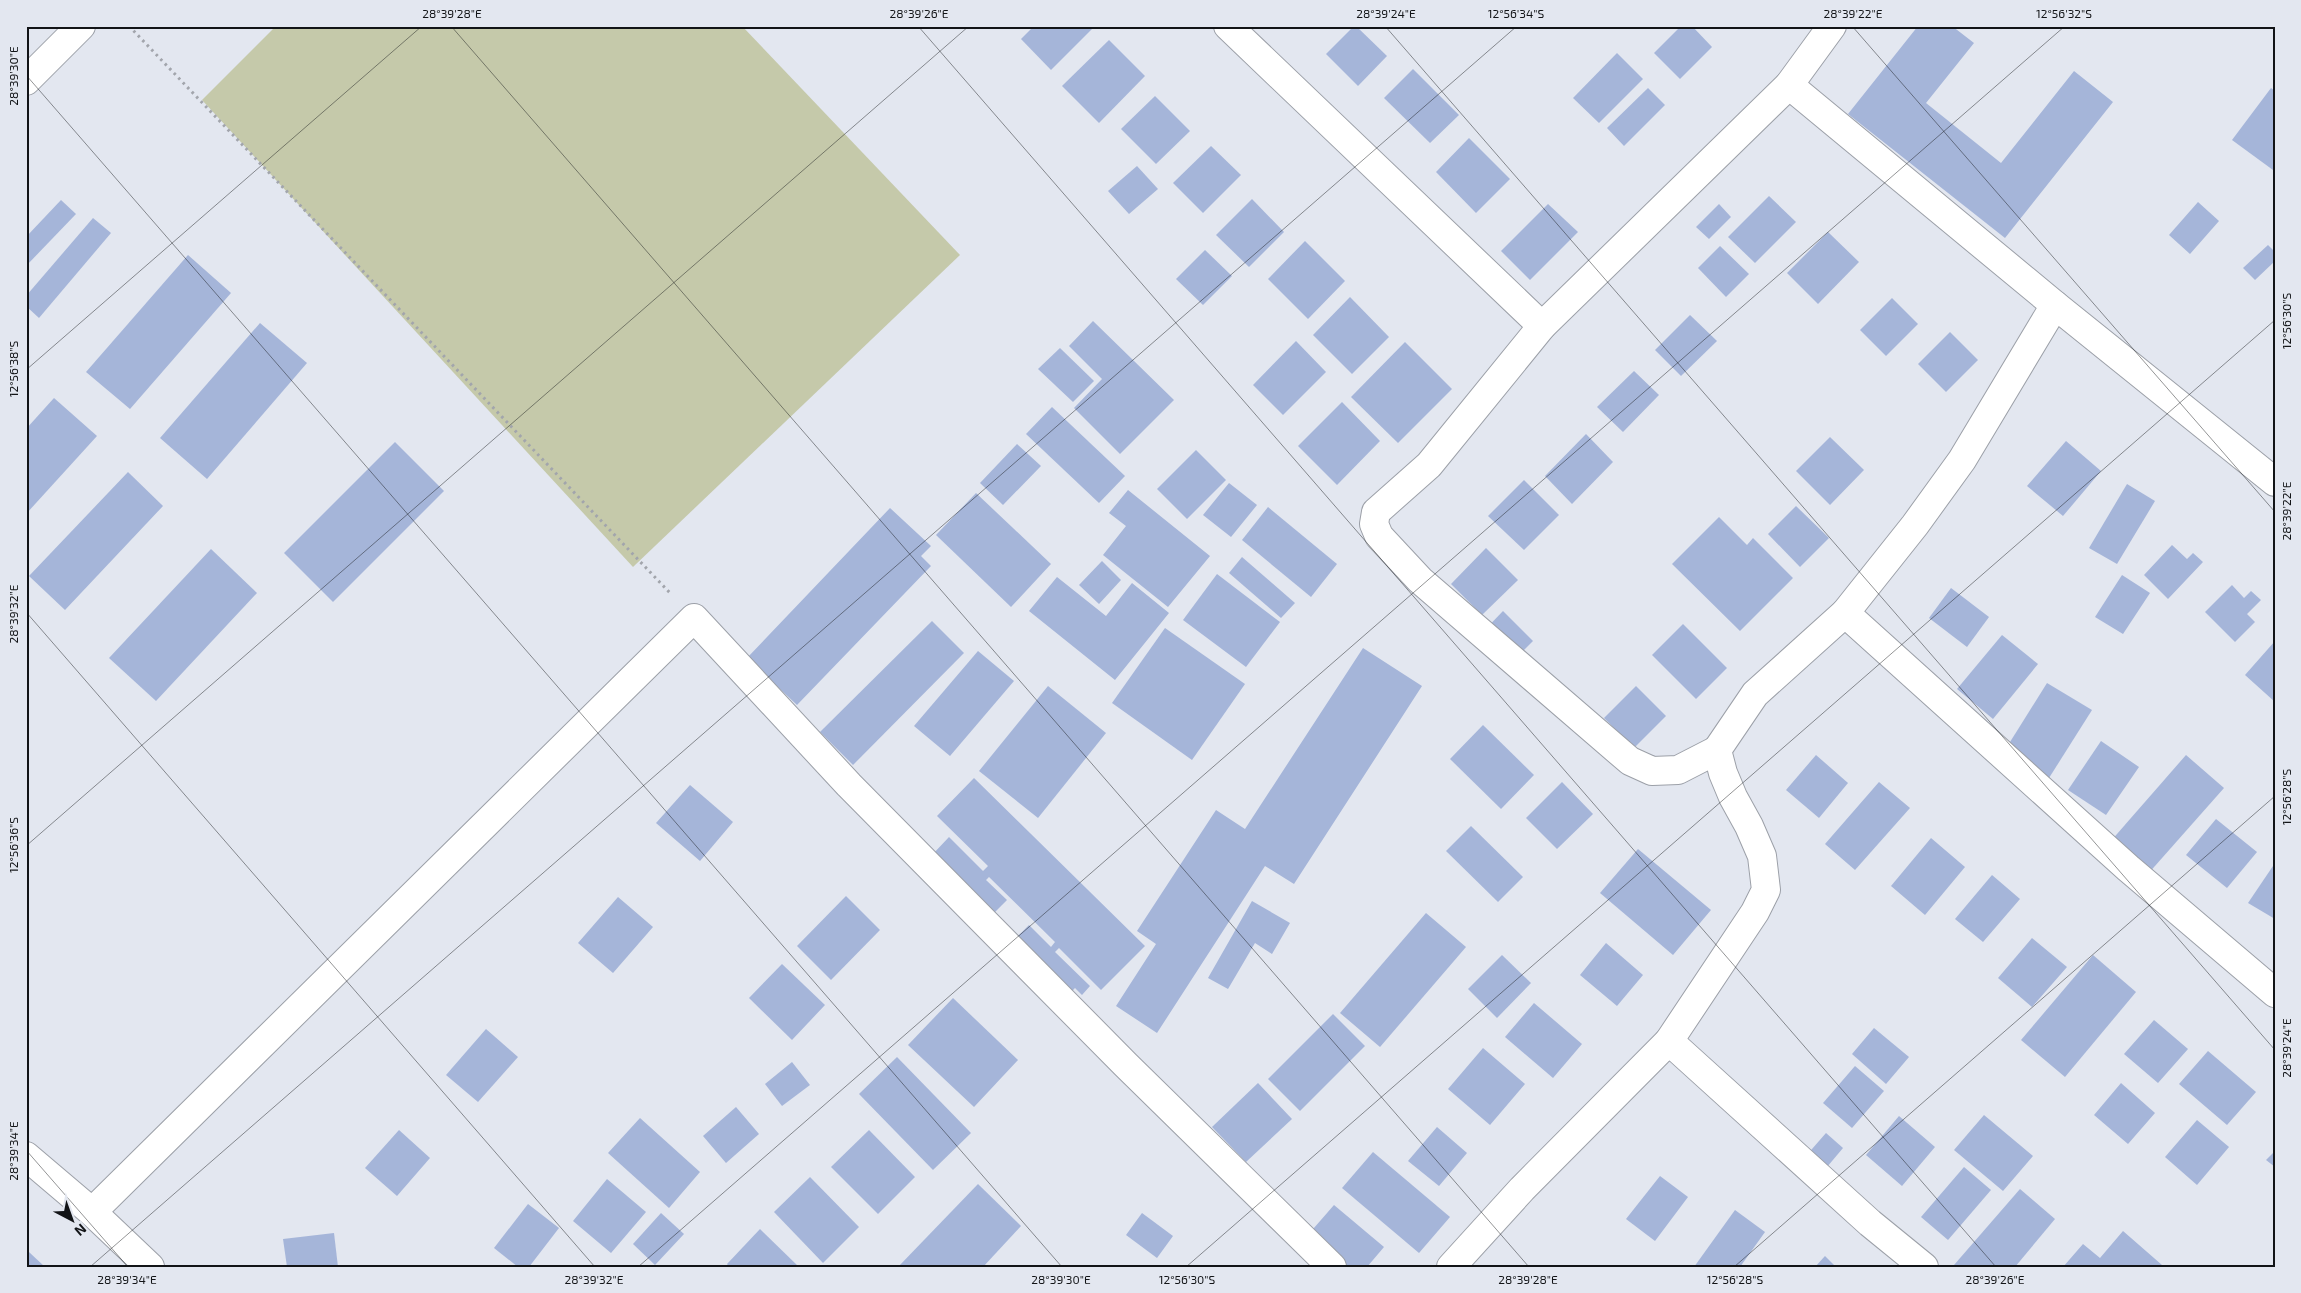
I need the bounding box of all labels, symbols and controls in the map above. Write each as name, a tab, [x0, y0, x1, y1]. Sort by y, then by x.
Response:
text: 28°39'28"E	[422, 6, 482, 20]
text: 28°39'26"E	[890, 6, 949, 20]
text: 28°39'24"E	[1356, 6, 1416, 20]
text: 12°56'34"S	[1488, 6, 1545, 20]
text: 28°39'22"E	[1824, 6, 1883, 20]
text: 12°56'32"S	[2036, 6, 2092, 20]
text: 28°39'30"E	[6, 46, 20, 106]
text: 12°56'30"S	[2279, 292, 2293, 349]
text: 12°56'38"S	[6, 340, 20, 397]
text: 28°39'22"E	[2279, 481, 2293, 540]
text: 28°39'32"E	[6, 584, 20, 643]
text: 12°56'28"S	[2279, 768, 2293, 825]
text: 12°56'36"S	[6, 817, 20, 873]
text: 28°39'24"E	[2279, 1018, 2293, 1078]
text: 28°39'34"E	[6, 1121, 20, 1181]
north arrow	[48, 1196, 98, 1246]
text: N	[71, 1220, 90, 1240]
text: 28°39'34"E	[97, 1272, 157, 1286]
text: 28°39'32"E	[565, 1272, 624, 1286]
text: 28°39'30"E	[1031, 1272, 1091, 1286]
text: 12°56'30"S	[1159, 1272, 1216, 1286]
text: 28°39'28"E	[1498, 1272, 1558, 1286]
text: 12°56'28"S	[1707, 1272, 1764, 1286]
text: 28°39'26"E	[1966, 1272, 2025, 1286]

